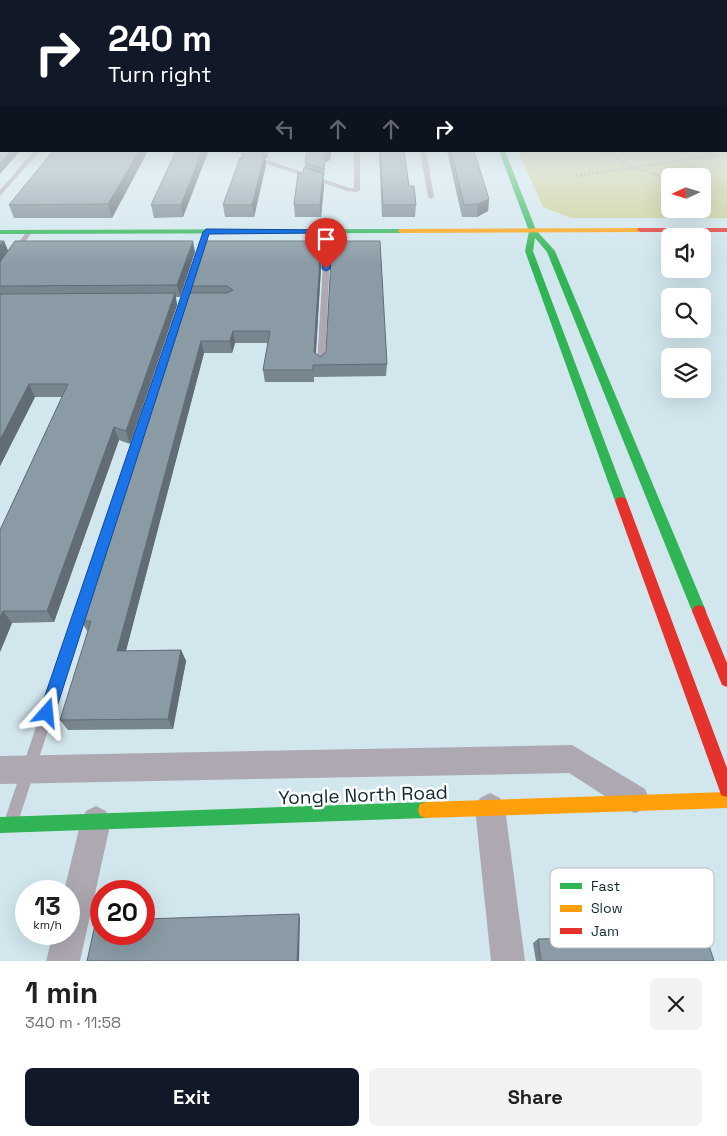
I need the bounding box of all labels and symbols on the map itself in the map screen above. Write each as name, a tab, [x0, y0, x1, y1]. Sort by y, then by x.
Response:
north arrow	[661, 168, 711, 218]
pin	[305, 218, 347, 269]
position arrow	[20, 686, 72, 738]
street label: Yongle North Road	[278, 780, 448, 810]
legend	[550, 868, 714, 948]
text: Fast	[591, 877, 620, 895]
speed limit sign: 20	[90, 880, 155, 945]
text: Slow	[591, 899, 623, 917]
text: Jam	[591, 922, 619, 940]

